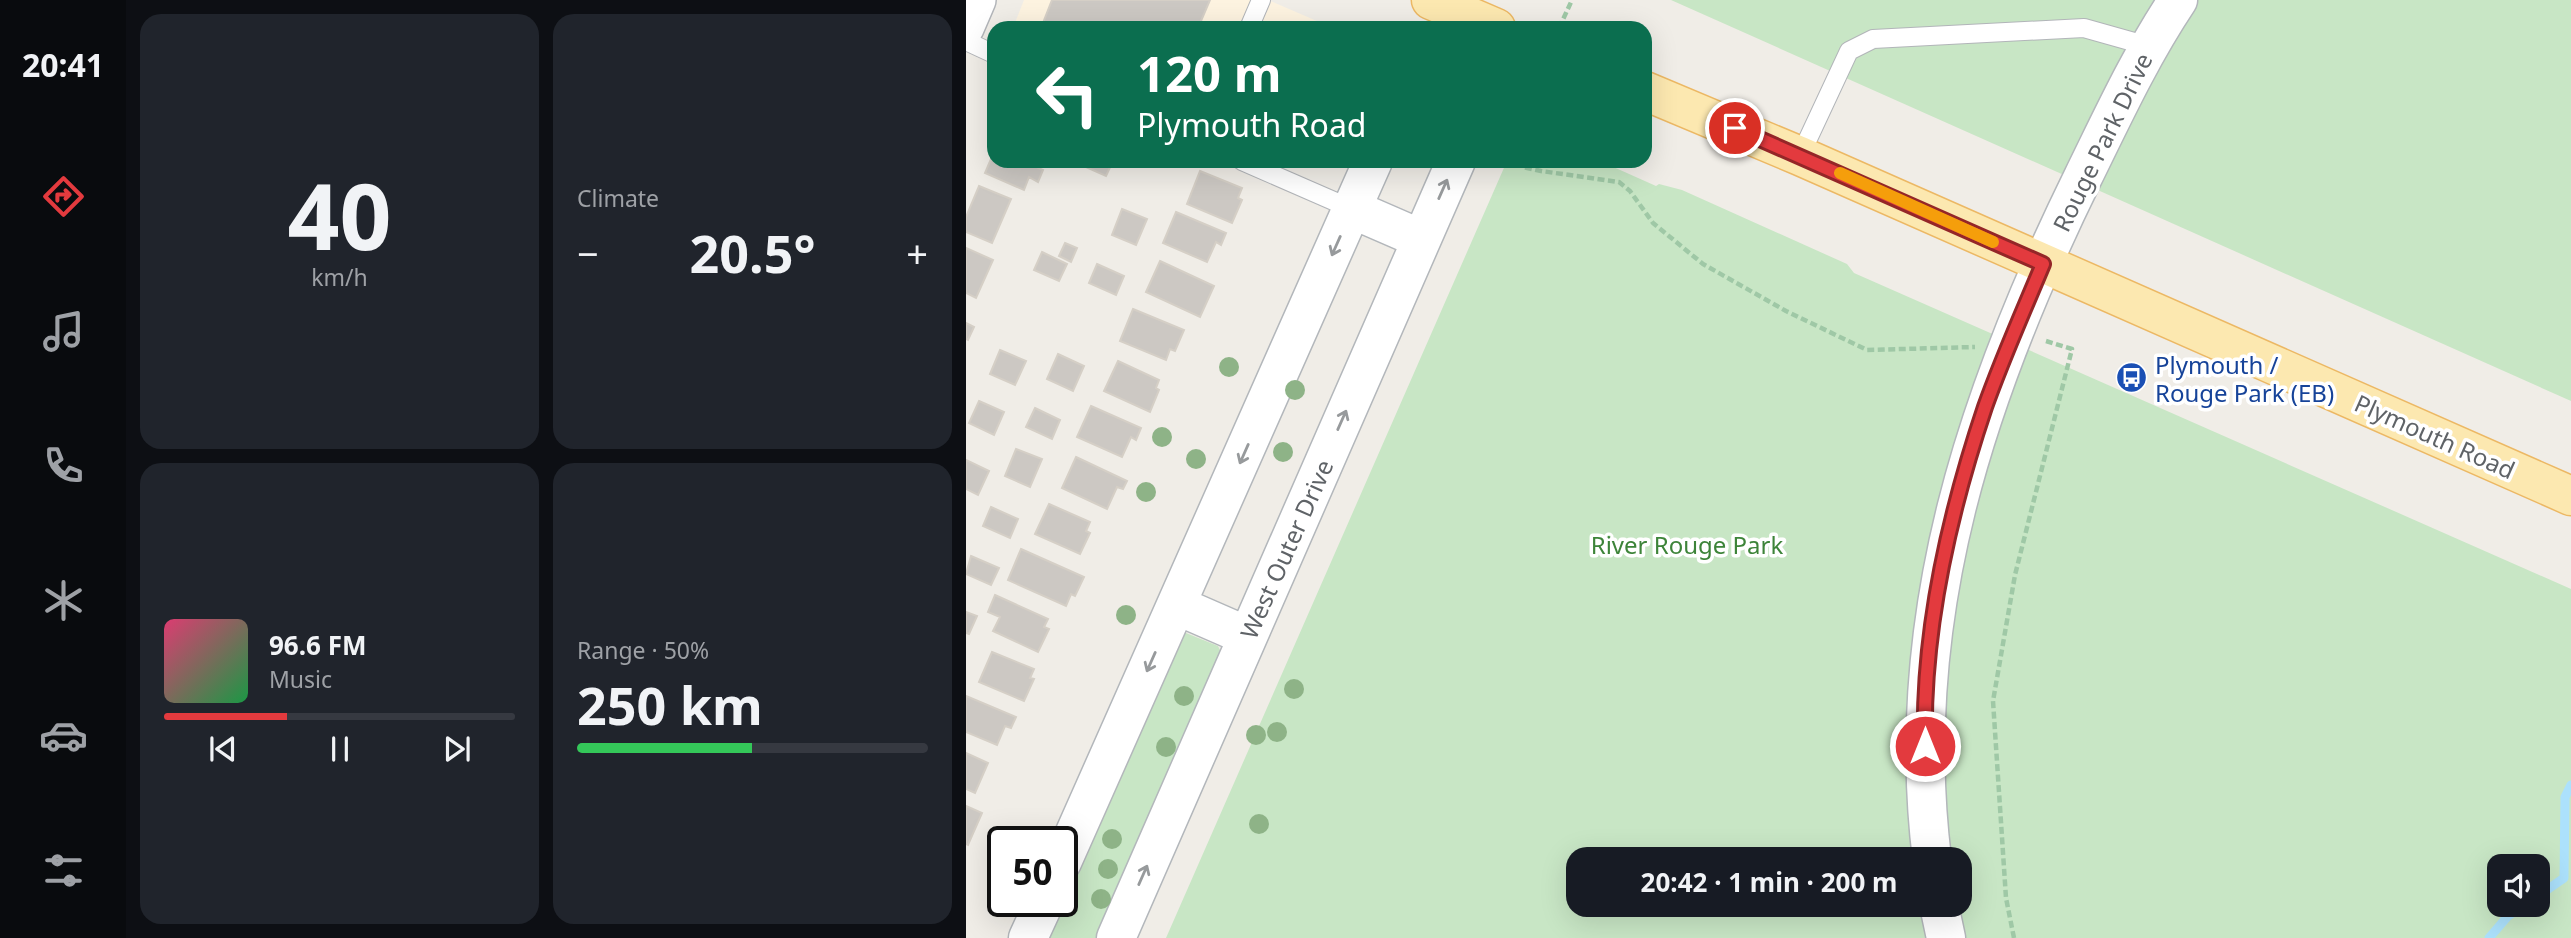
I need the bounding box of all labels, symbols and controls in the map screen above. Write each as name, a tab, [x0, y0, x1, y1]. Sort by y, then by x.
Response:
text: 120 m	[1137, 40, 1282, 106]
text: 20:41	[22, 43, 104, 86]
street label: Rouge Park Drive	[2044, 47, 2160, 237]
icon: left	[1022, 49, 1113, 140]
pin	[1705, 98, 1765, 158]
text: Plymouth Road	[1137, 103, 1367, 146]
icon: arrive	[1716, 109, 1754, 147]
text: 40	[287, 153, 392, 277]
icon: directions	[39, 172, 88, 221]
one-way arrow	[1437, 179, 1450, 201]
text: Climate	[577, 182, 659, 214]
text: 20.5°	[690, 217, 815, 288]
text: −	[577, 227, 599, 279]
text: +	[906, 227, 928, 279]
one-way arrow	[1329, 235, 1342, 256]
text: km/h	[311, 261, 368, 293]
icon: music	[39, 307, 88, 356]
place label: Plymouth / Rouge Park (EB)	[2155, 348, 2334, 409]
bus stop icon: Plymouth / Rouge Park (EB)	[2115, 361, 2149, 395]
street label: Plymouth Road	[2350, 386, 2520, 486]
one-way arrow	[1336, 410, 1349, 431]
icon: phone	[39, 441, 88, 490]
one-way arrow	[1237, 443, 1250, 464]
street label: West Outer Drive	[1232, 454, 1340, 644]
park label: River Rouge Park	[1591, 528, 1783, 561]
icon: climate	[39, 576, 88, 625]
text: 96.6 FM	[269, 627, 366, 663]
text: Range · 50%	[577, 634, 709, 666]
one-way arrow	[1144, 650, 1157, 672]
text: Music	[269, 663, 332, 695]
text: 250 km	[577, 669, 763, 740]
position arrow	[1888, 709, 1962, 783]
icon: car	[39, 711, 88, 760]
icon: previous	[204, 730, 242, 768]
icon: pause	[321, 730, 359, 768]
icon: next	[438, 730, 476, 768]
speed limit sign: 50	[987, 826, 1078, 917]
icon: filters	[39, 846, 88, 895]
map controls	[2487, 854, 2550, 917]
button: sound	[2487, 854, 2550, 917]
text: 20:42 · 1 min · 200 m	[1641, 864, 1897, 900]
one-way arrow	[1137, 865, 1150, 887]

